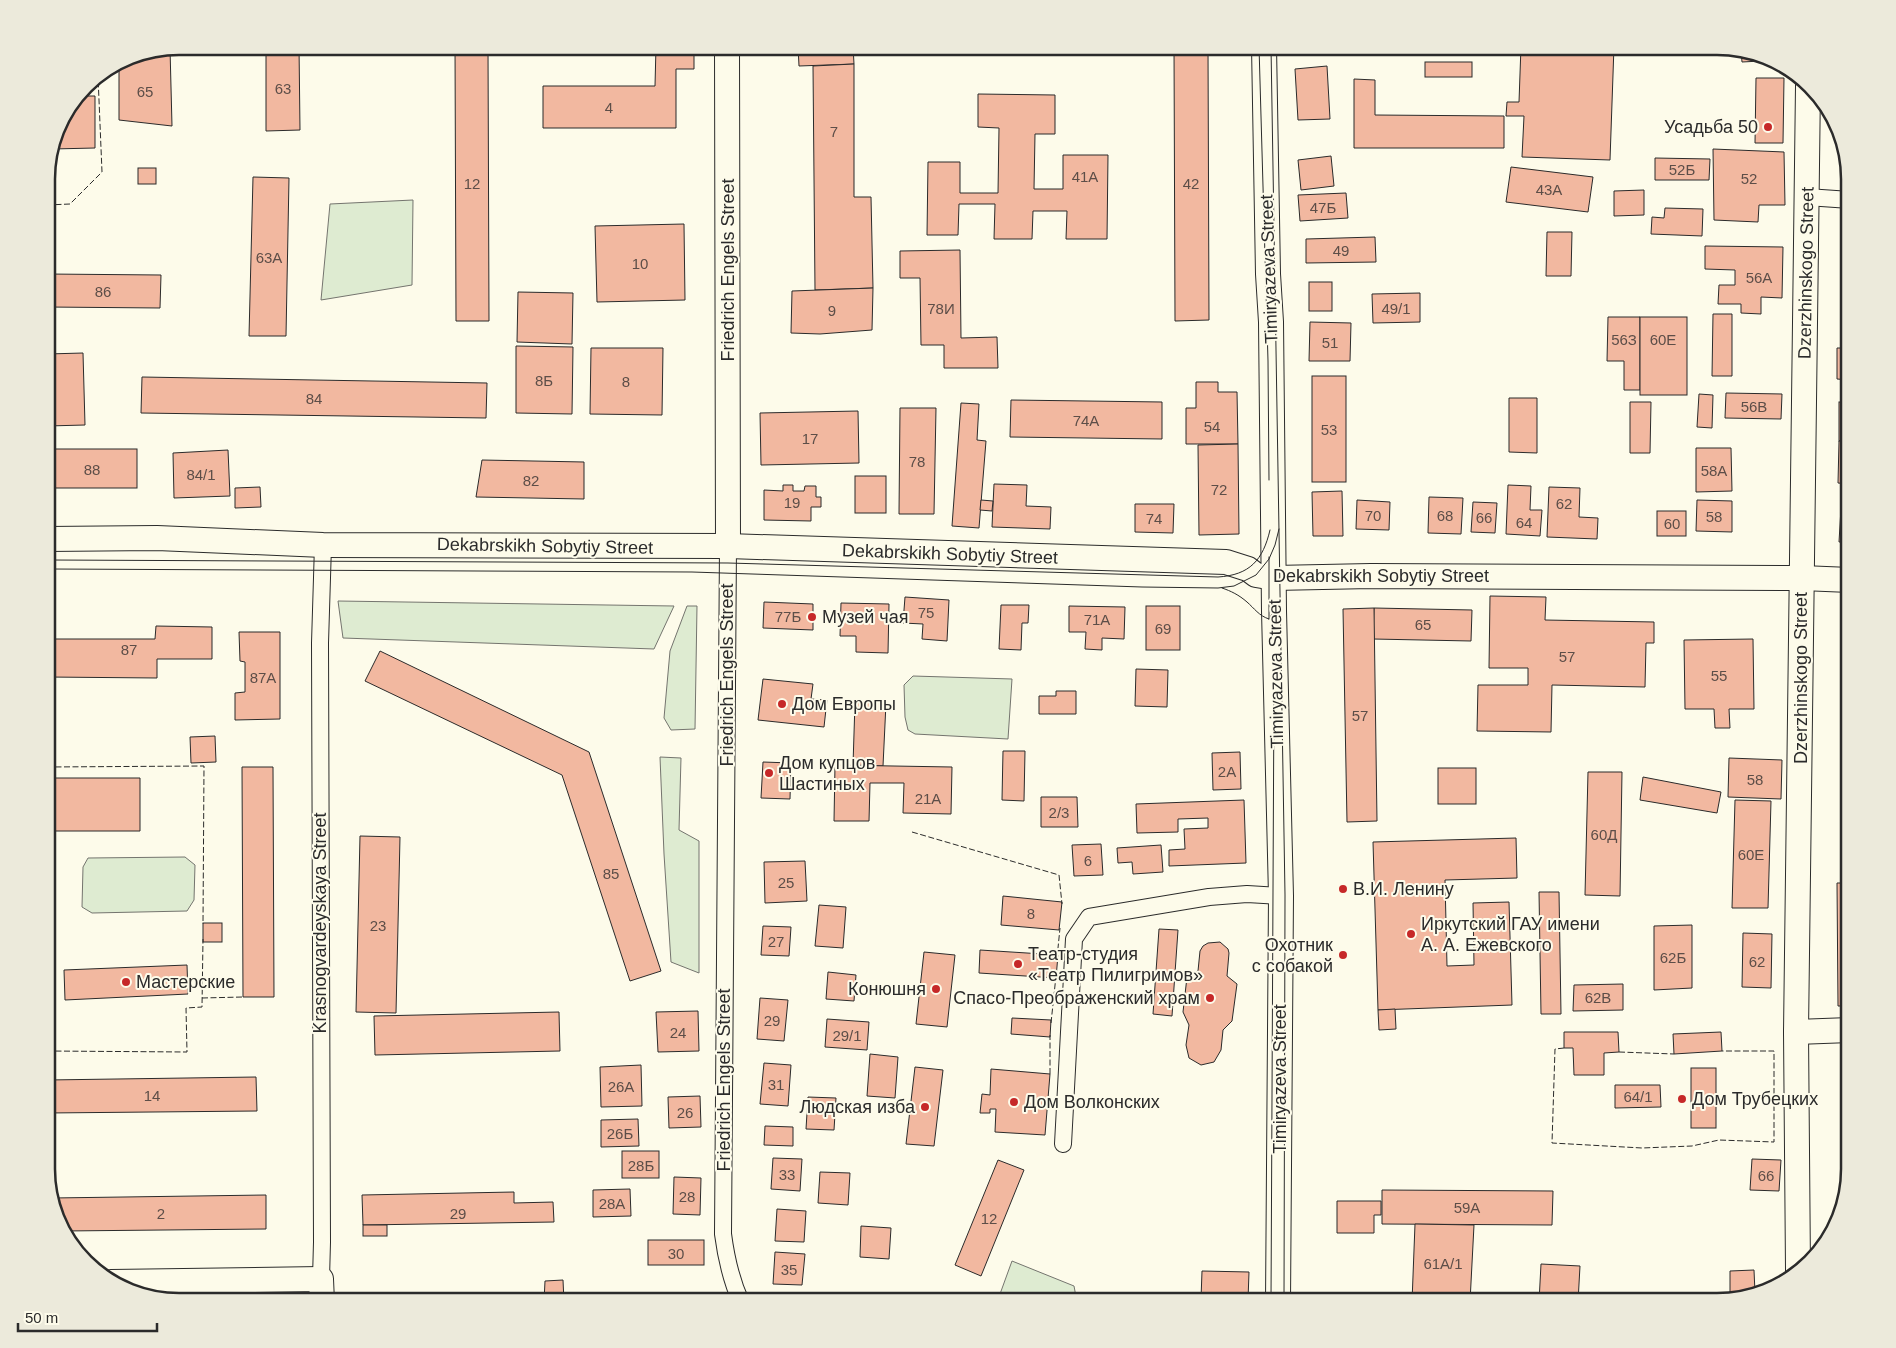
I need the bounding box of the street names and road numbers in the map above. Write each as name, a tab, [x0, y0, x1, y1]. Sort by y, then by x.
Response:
street label: Friedrich Engels Street	[718, 178, 738, 362]
street label: Dzerzhinskogo Street	[1794, 187, 1818, 359]
street label: Timiryazeva Street	[1256, 194, 1282, 344]
street label: Dekabrskikh Sobytiy Street	[437, 534, 653, 558]
street label: Dekabrskikh Sobytiy Street	[842, 540, 1058, 568]
street label: Dekabrskikh Sobytiy Street	[1273, 566, 1489, 586]
street label: Friedrich Engels Street	[717, 583, 737, 767]
street label: Dzerzhinskogo Street	[1791, 592, 1811, 764]
street label: Timiryazeva Street	[1265, 599, 1287, 749]
street label: Krasnogvardeyskaya Street	[310, 812, 330, 1034]
street label: Friedrich Engels Street	[714, 988, 734, 1172]
street label: Timiryazeva Street	[1270, 1004, 1290, 1154]

